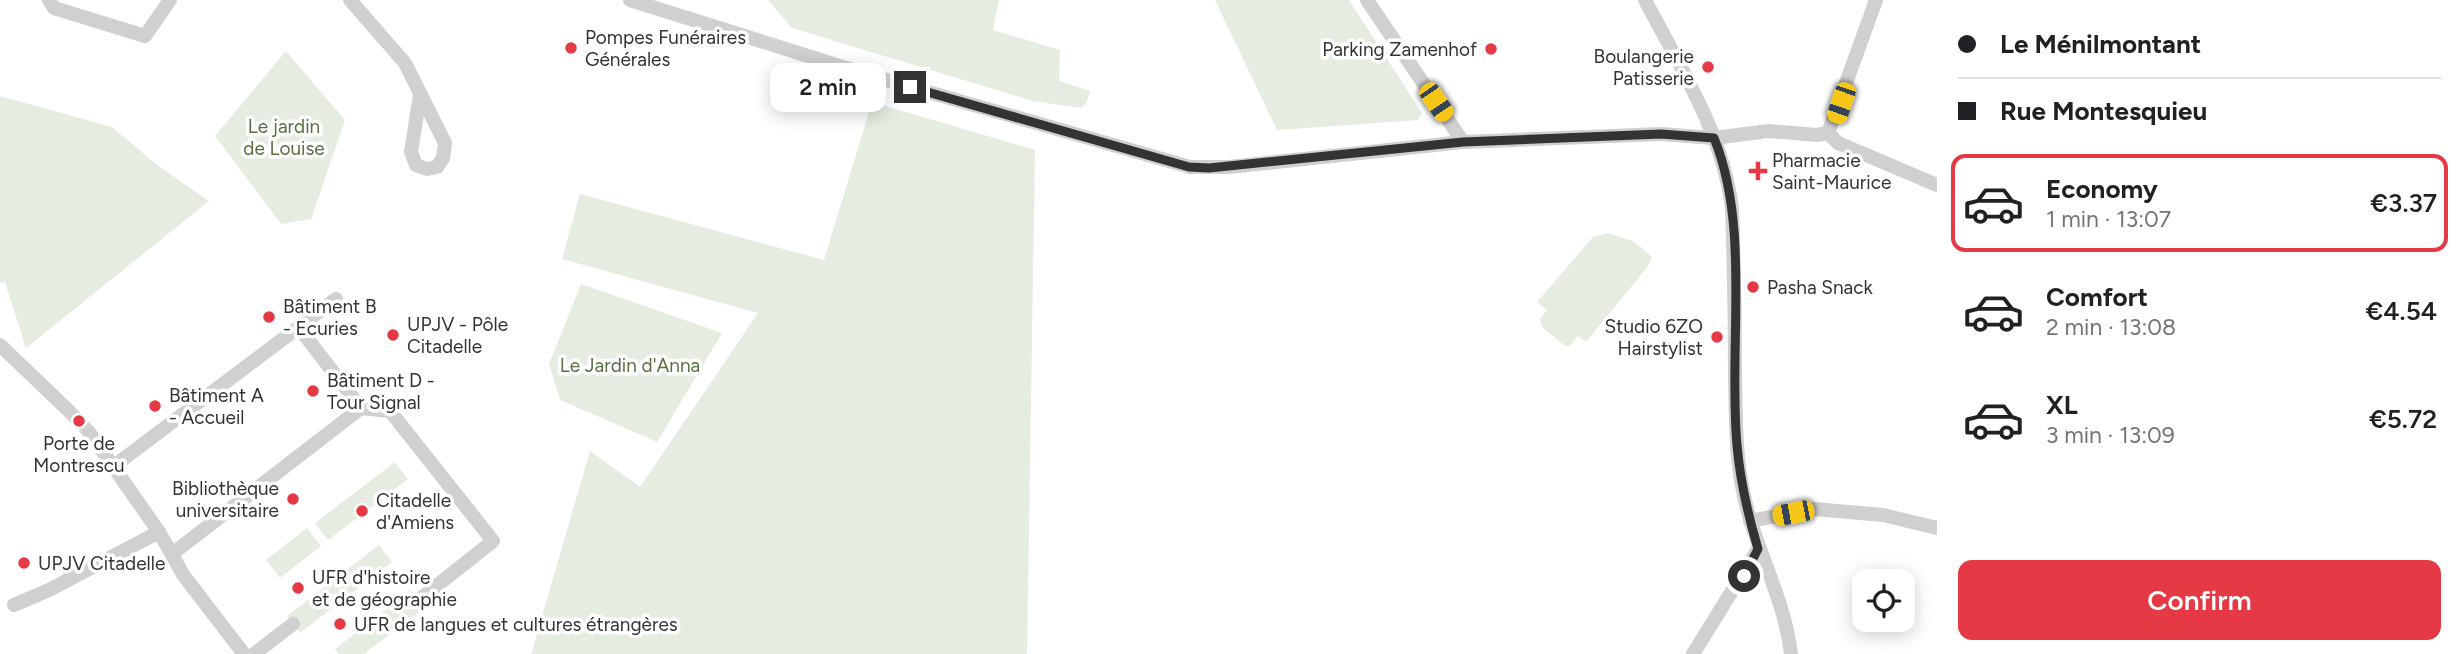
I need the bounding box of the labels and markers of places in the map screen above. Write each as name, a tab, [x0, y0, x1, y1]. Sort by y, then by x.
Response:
place label: Pompes Funéraires Générales	[585, 26, 746, 71]
place label: Parking Zamenhof	[1322, 38, 1477, 61]
marker: Pompes Funéraires Générales	[563, 40, 579, 56]
marker: Parking Zamenhof	[1483, 41, 1499, 57]
place label: Boulangerie Patisserie	[1594, 45, 1694, 90]
marker: Boulangerie Patisserie	[1700, 59, 1716, 75]
place label: Pharmacie Saint-Maurice	[1772, 149, 1891, 194]
marker: Pharmacie Saint-Maurice	[1750, 163, 1766, 179]
place label: Pasha Snack	[1767, 276, 1874, 299]
marker: Pasha Snack	[1745, 279, 1761, 295]
place label: Bâtiment B - Ecuries	[283, 295, 377, 340]
marker: Bâtiment B - Ecuries	[261, 309, 277, 325]
place label: UPJV - Pôle Citadelle	[407, 313, 508, 358]
place label: Studio 6ZO Hairstylist	[1605, 315, 1703, 360]
marker: UPJV - Pôle Citadelle	[385, 327, 401, 343]
marker: Studio 6ZO Hairstylist	[1709, 329, 1725, 345]
place label: Bâtiment D - Tour Signal	[327, 369, 435, 414]
marker: Bâtiment D - Tour Signal	[305, 383, 321, 399]
place label: Bâtiment A - Accueil	[169, 384, 264, 429]
marker: Bâtiment A - Accueil	[147, 398, 163, 414]
marker: Porte de Montrescu	[71, 413, 87, 429]
place label: Porte de Montrescu	[33, 432, 125, 477]
place label: Bibliothèque universitaire	[172, 477, 279, 522]
place label: Citadelle d'Amiens	[376, 489, 454, 534]
marker: Bibliothèque universitaire	[285, 491, 301, 507]
marker: Citadelle d'Amiens	[354, 503, 370, 519]
place label: UPJV Citadelle	[38, 552, 165, 575]
marker: UPJV Citadelle	[16, 555, 32, 571]
place label: UFR d'histoire et de géographie	[312, 566, 457, 611]
marker: UFR d'histoire et de géographie	[290, 580, 306, 596]
place label: UFR de langues et cultures étrangères	[354, 613, 678, 636]
marker: UFR de langues et cultures étrangères	[332, 616, 348, 632]

